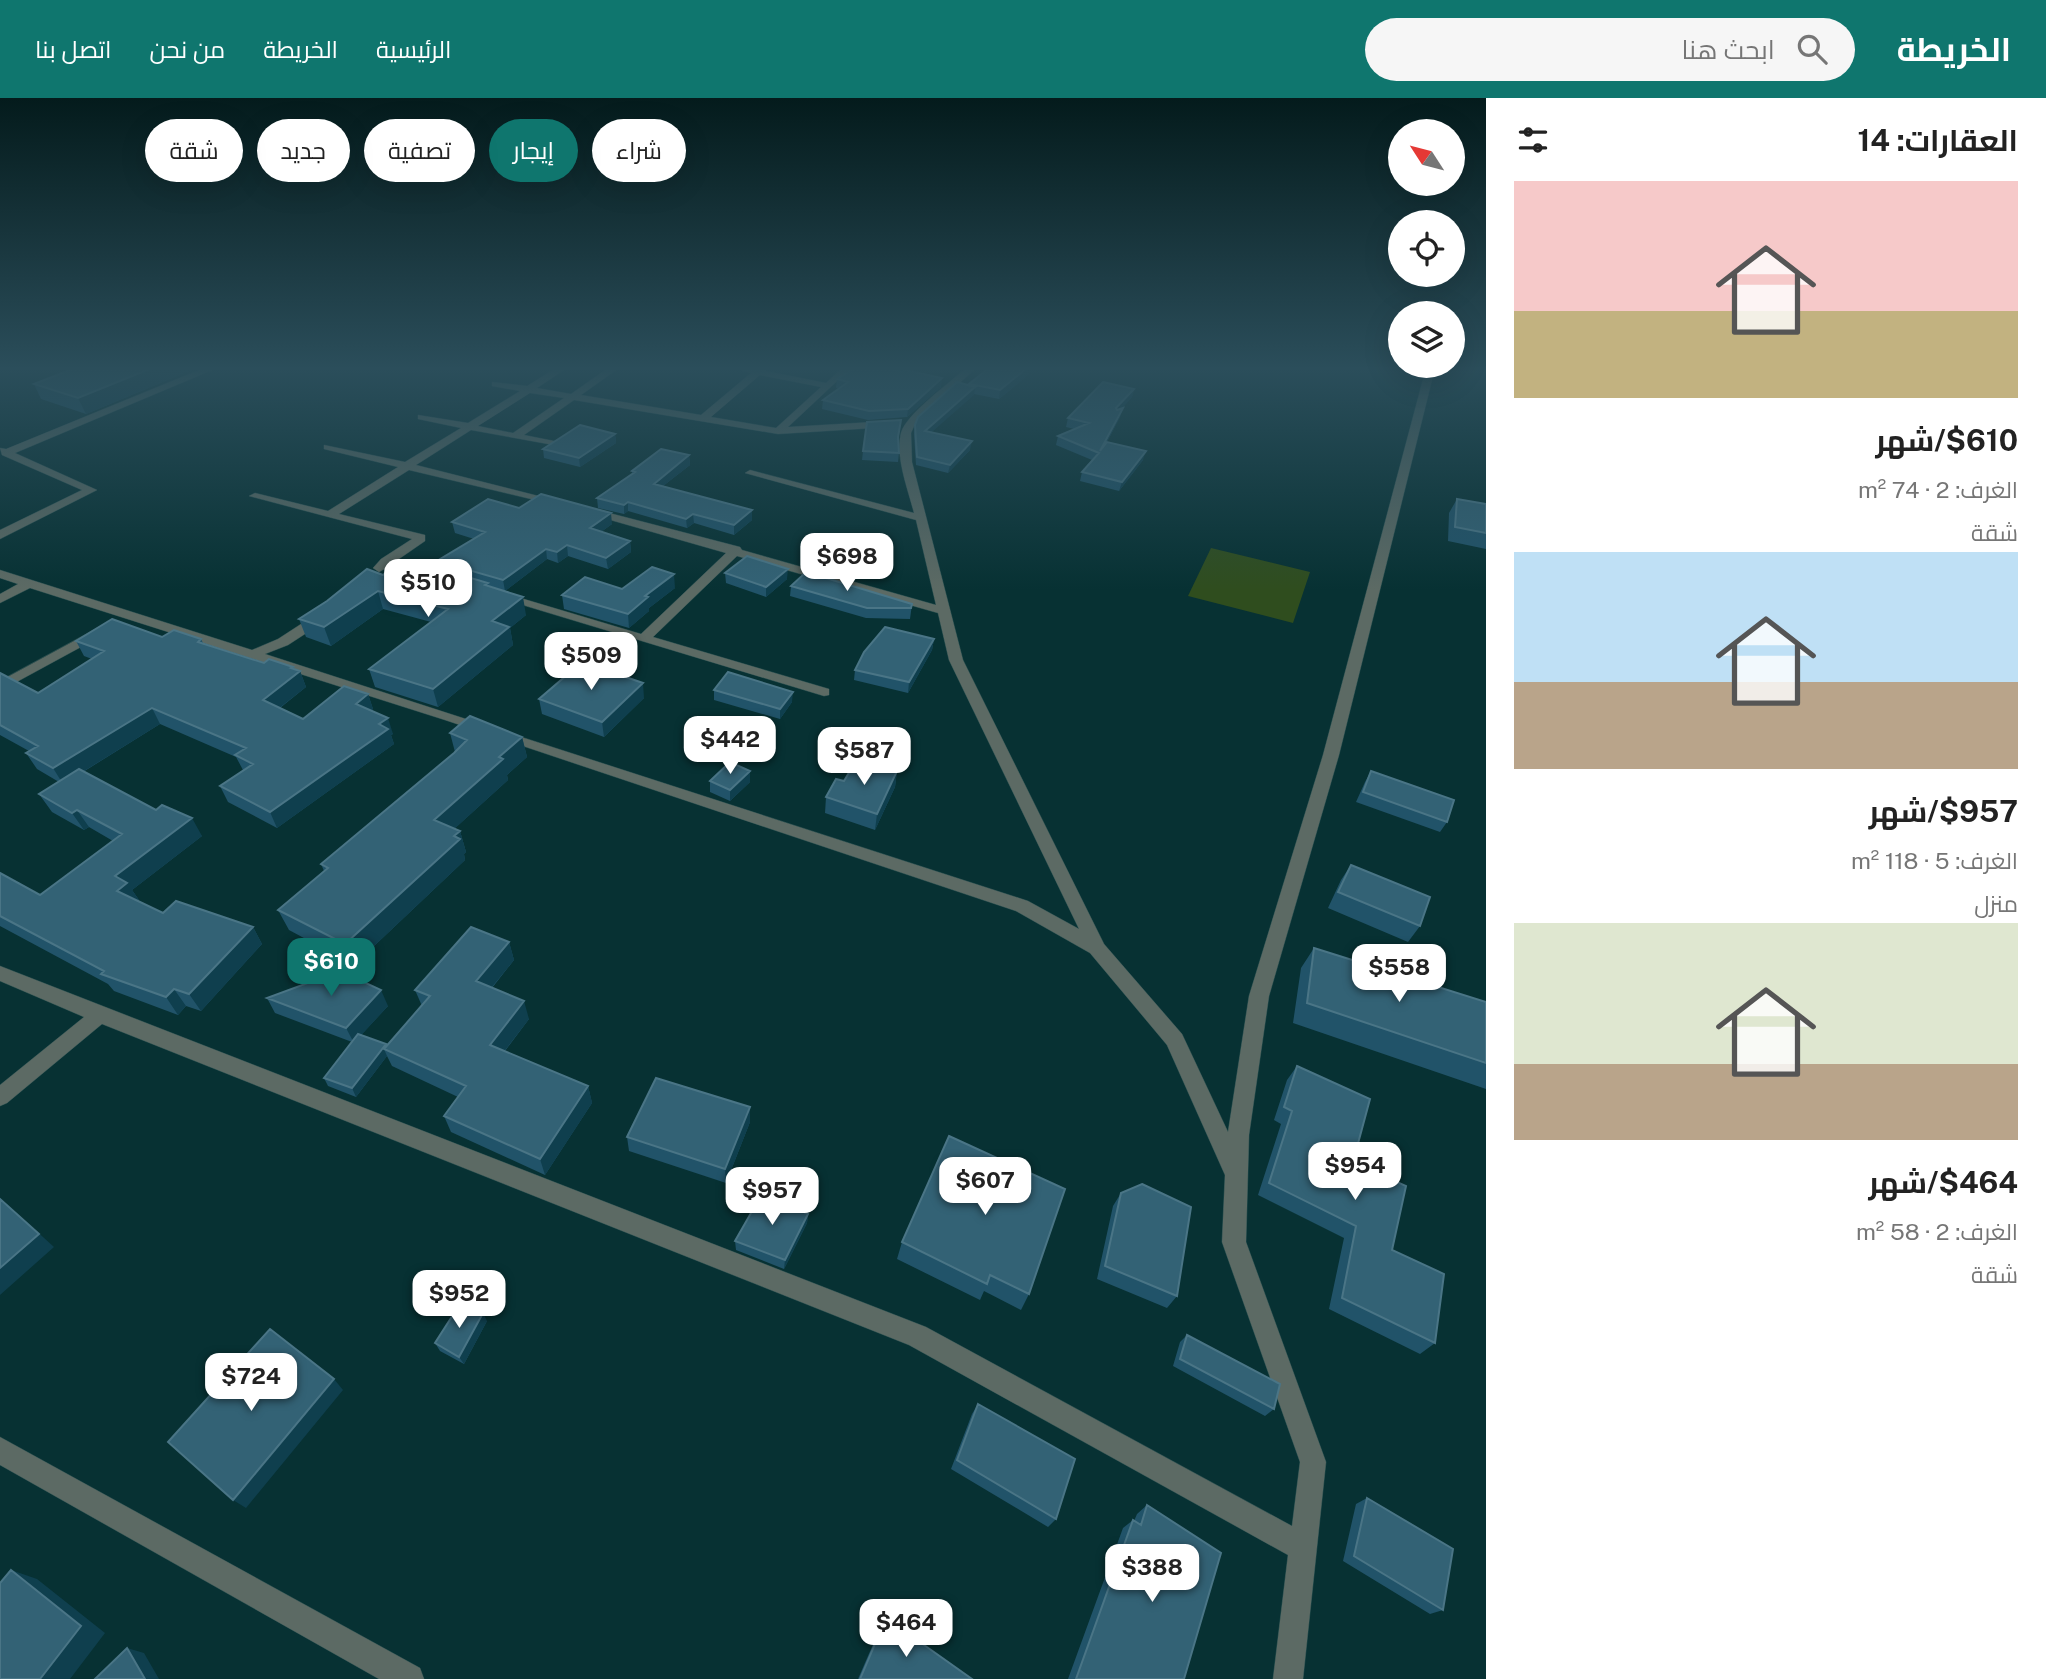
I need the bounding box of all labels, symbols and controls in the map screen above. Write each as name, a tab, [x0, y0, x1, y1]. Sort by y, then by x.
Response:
search box	[1365, 18, 1855, 81]
icon: search	[1793, 30, 1831, 68]
text: الخريطة	[1897, 30, 2011, 68]
text: ابحث هنا	[1681, 34, 1775, 65]
text: اتصل بنا	[35, 35, 112, 63]
text: من نحن	[150, 35, 225, 63]
text: الخريطة	[263, 35, 338, 63]
text: الرئيسية	[376, 35, 451, 63]
chip: شقة	[145, 119, 243, 182]
chip: جديد	[257, 119, 350, 182]
chip: تصفية	[364, 119, 475, 182]
chip: إيجار	[489, 119, 578, 182]
chip: شراء	[592, 119, 686, 182]
north arrow	[1388, 119, 1465, 196]
map controls	[1388, 119, 1465, 378]
icon: filters	[1514, 121, 1552, 159]
text: العقارات: 14	[1857, 122, 2018, 158]
button: locate	[1388, 210, 1465, 287]
icon: home	[1703, 227, 1829, 353]
button: layers	[1388, 301, 1465, 378]
text: $610/شهر	[1875, 422, 2018, 458]
text: الغرف: 2 · 74 m²	[1858, 476, 2018, 503]
text: شقة	[1971, 519, 2018, 546]
pin: $698	[806, 533, 888, 593]
text: $698	[816, 542, 878, 569]
pin: $510	[387, 560, 469, 619]
text: $510	[400, 568, 456, 595]
icon: home	[1703, 598, 1829, 724]
pin: $509	[550, 632, 632, 692]
text: $509	[560, 641, 622, 668]
pin: $442	[689, 716, 771, 776]
text: $442	[700, 725, 760, 752]
pin: $587	[823, 728, 905, 787]
text: $587	[834, 736, 894, 763]
text: $957/شهر	[1869, 793, 2018, 829]
text: الغرف: 5 · 118 m²	[1851, 847, 2018, 874]
text: منزل	[1974, 890, 2018, 917]
pin: $610	[290, 939, 372, 998]
pin: $558	[1358, 944, 1440, 1004]
text: $610	[303, 947, 359, 974]
text: $558	[1368, 953, 1430, 980]
icon: home	[1703, 969, 1829, 1095]
pin: $954	[1314, 1142, 1396, 1202]
text: $954	[1324, 1151, 1386, 1178]
pin: $607	[944, 1158, 1026, 1217]
text: $464/شهر	[1868, 1164, 2018, 1200]
text: $607	[955, 1166, 1015, 1193]
pin: $957	[731, 1168, 813, 1227]
text: $957	[742, 1176, 802, 1203]
text: الغرف: 2 · 58 m²	[1856, 1218, 2018, 1245]
text: شقة	[1971, 1261, 2018, 1288]
pin: $952	[418, 1270, 500, 1330]
text: $952	[429, 1279, 489, 1306]
pin: $724	[210, 1354, 292, 1413]
text: $724	[221, 1362, 281, 1389]
pin: $388	[1111, 1544, 1193, 1604]
text: $388	[1121, 1553, 1183, 1580]
pin: $464	[865, 1600, 947, 1659]
text: $464	[876, 1608, 936, 1635]

